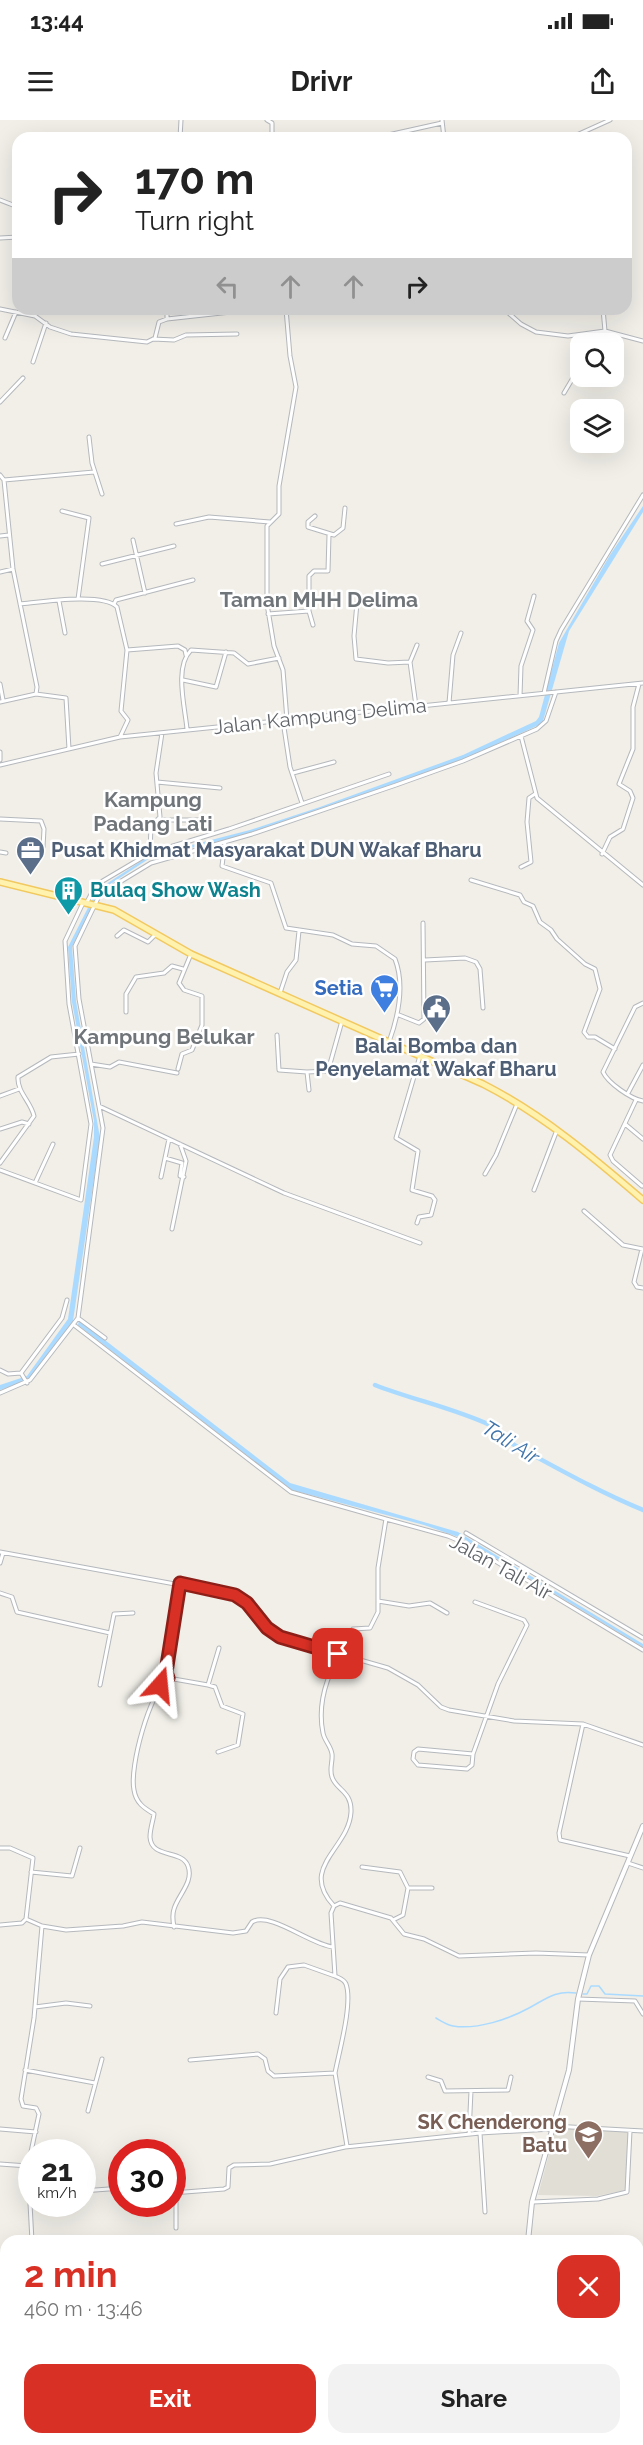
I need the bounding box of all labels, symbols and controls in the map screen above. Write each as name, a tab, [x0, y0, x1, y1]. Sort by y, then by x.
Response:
text: 13:44	[30, 8, 84, 34]
icon: menu	[24, 65, 57, 98]
icon: share	[586, 65, 619, 98]
text: Drivr	[291, 66, 352, 97]
text: 170 m	[135, 155, 254, 204]
icon: right	[36, 156, 114, 234]
text: Turn right	[135, 205, 254, 236]
icon: left	[211, 270, 244, 303]
icon: ahead	[274, 270, 307, 303]
icon: ahead	[337, 270, 370, 303]
icon: right	[400, 270, 433, 303]
map controls	[570, 333, 624, 453]
button: search	[570, 333, 624, 387]
button: layers	[570, 399, 624, 453]
district label: Taman MHH Delima	[220, 587, 418, 612]
street label: Jalan Kampung Delima	[212, 693, 428, 739]
district label: Kampung Padang Lati	[93, 787, 213, 836]
office icon: Pusat Khidmat Masyarakat DUN Wakaf Bharu	[14, 834, 46, 876]
place label: Pusat Khidmat Masyarakat DUN Wakaf Bharu	[51, 838, 482, 862]
building icon: Bulaq Show Wash	[53, 874, 85, 916]
place label: Bulaq Show Wash	[90, 878, 261, 902]
supermarket icon: Setia	[368, 972, 400, 1014]
place label: Setia	[315, 976, 363, 1000]
public building icon: Balai Bomba dan Penyelamat Wakaf Bharu	[420, 992, 452, 1034]
district label: Kampung Belukar	[73, 1024, 255, 1049]
place label: Balai Bomba dan Penyelamat Wakaf Bharu	[315, 1034, 557, 1081]
water label: Tali Air	[478, 1415, 545, 1470]
street label: Jalan Tali Air	[446, 1529, 556, 1605]
pin	[312, 1628, 363, 1679]
icon: arrive	[321, 1637, 354, 1670]
position arrow	[128, 1653, 192, 1717]
place label: SK Chenderong Batu	[418, 2110, 567, 2157]
school or university icon: SK Chenderong Batu	[572, 2118, 604, 2160]
speed limit sign: 30	[108, 2139, 186, 2217]
text: 21	[41, 2153, 73, 2188]
text: km/h	[37, 2184, 77, 2202]
text: 2 min	[24, 2253, 117, 2295]
button: close	[557, 2255, 620, 2318]
text: 460 m · 13:46	[24, 2297, 143, 2321]
button: Exit	[24, 2364, 316, 2433]
button: Share	[328, 2364, 620, 2433]

